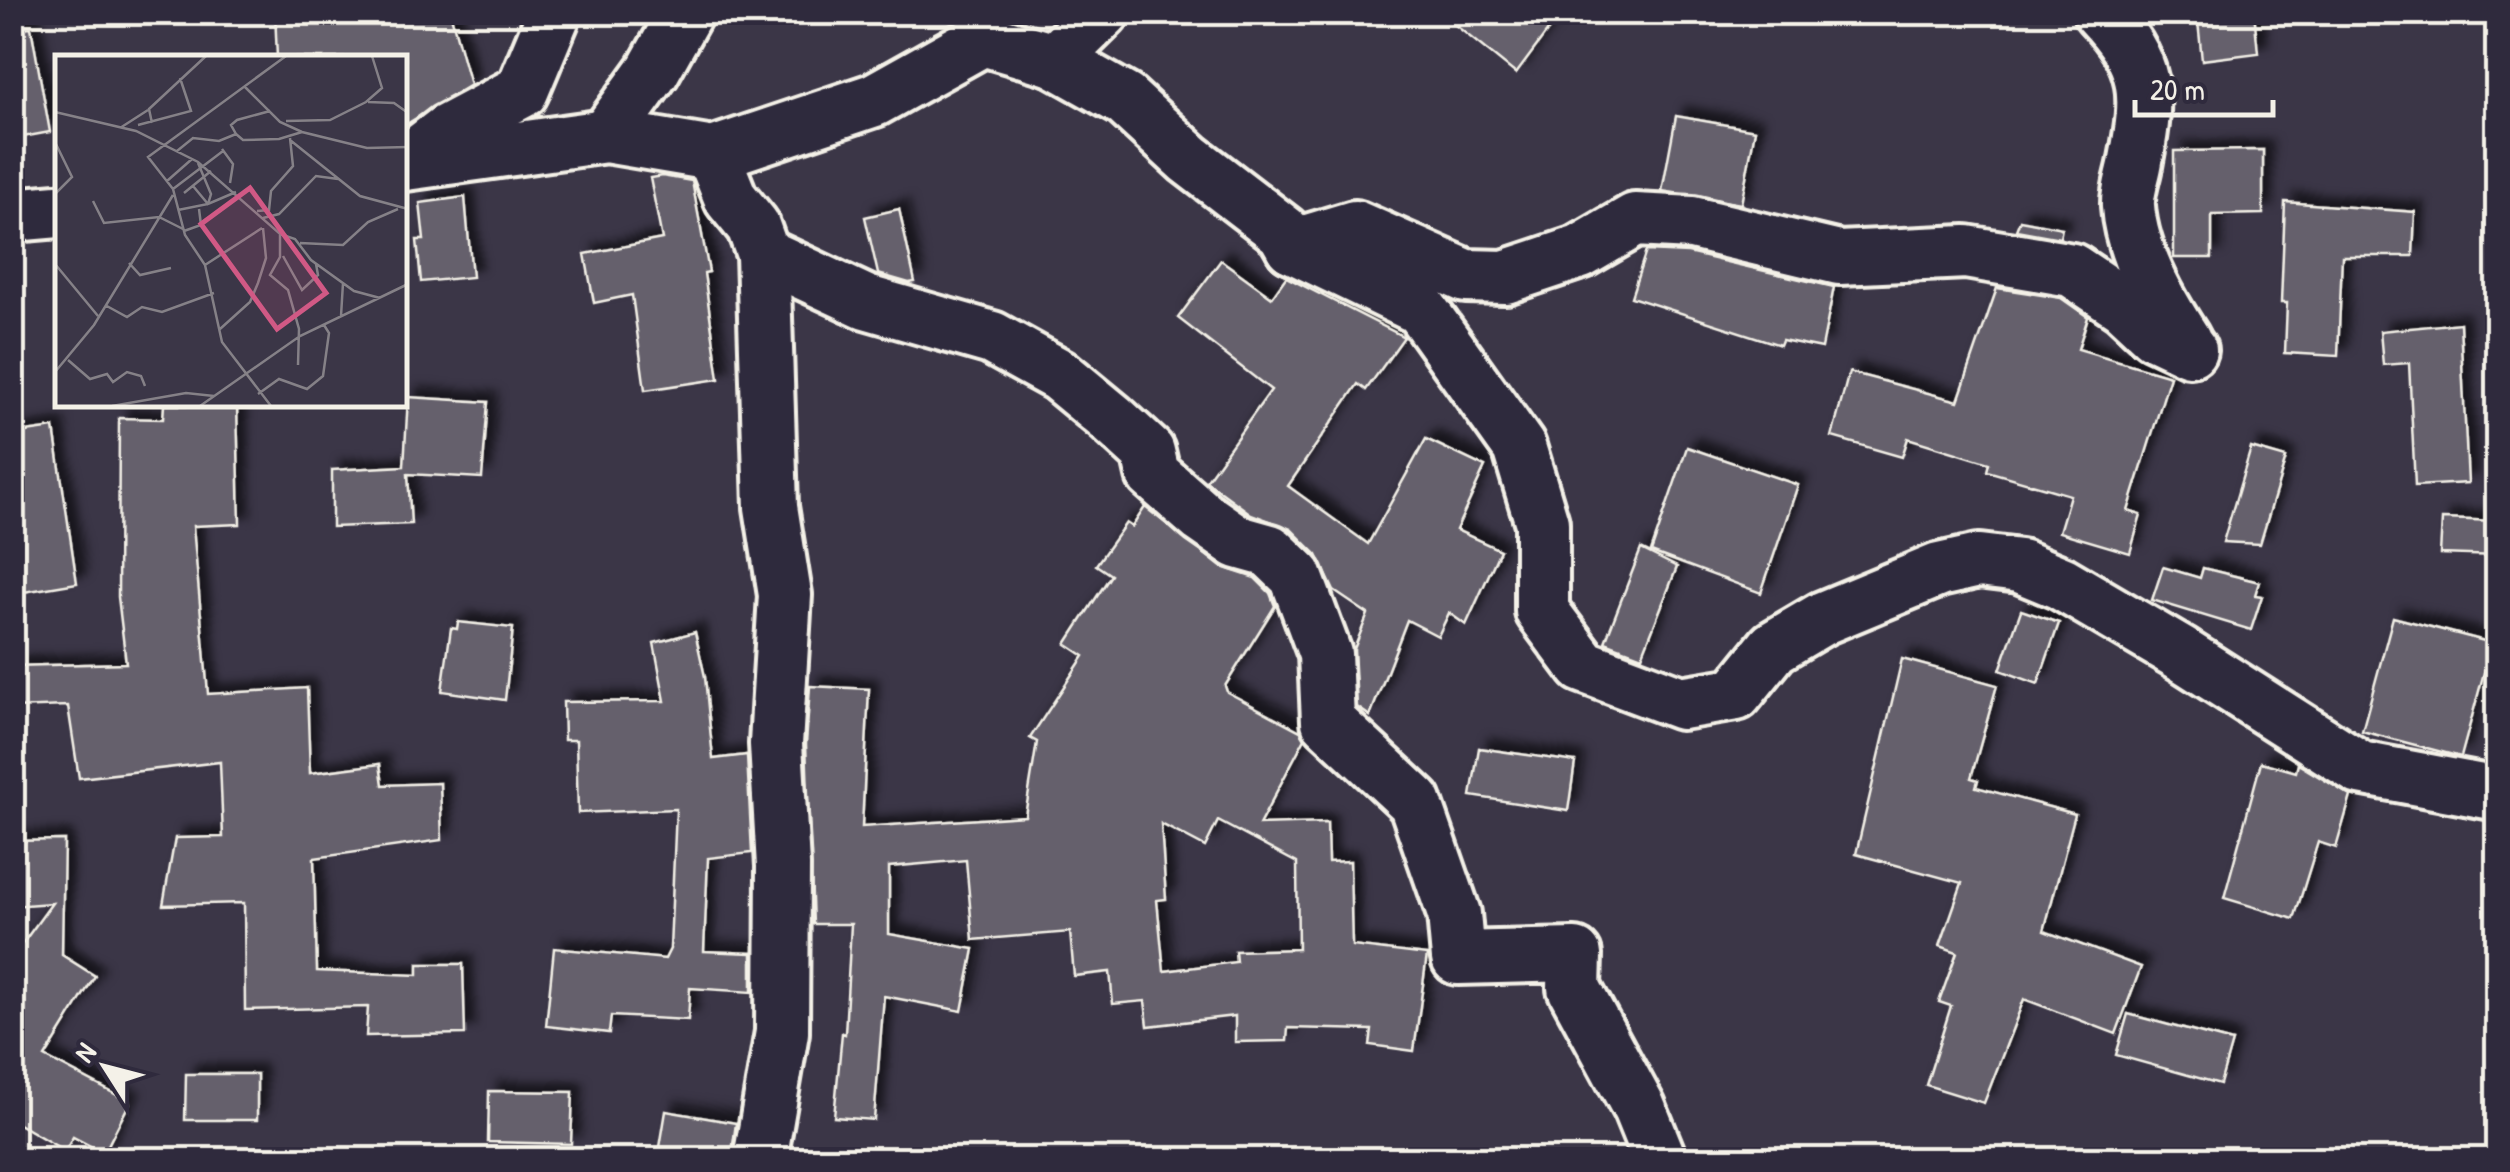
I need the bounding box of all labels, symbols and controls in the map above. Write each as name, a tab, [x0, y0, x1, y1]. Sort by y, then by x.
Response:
inset map	[55, 55, 408, 408]
scale bar	[2135, 55, 2272, 117]
text: 20 m	[2150, 69, 2205, 109]
north arrow	[55, 1017, 155, 1117]
text: N	[65, 1035, 105, 1070]

